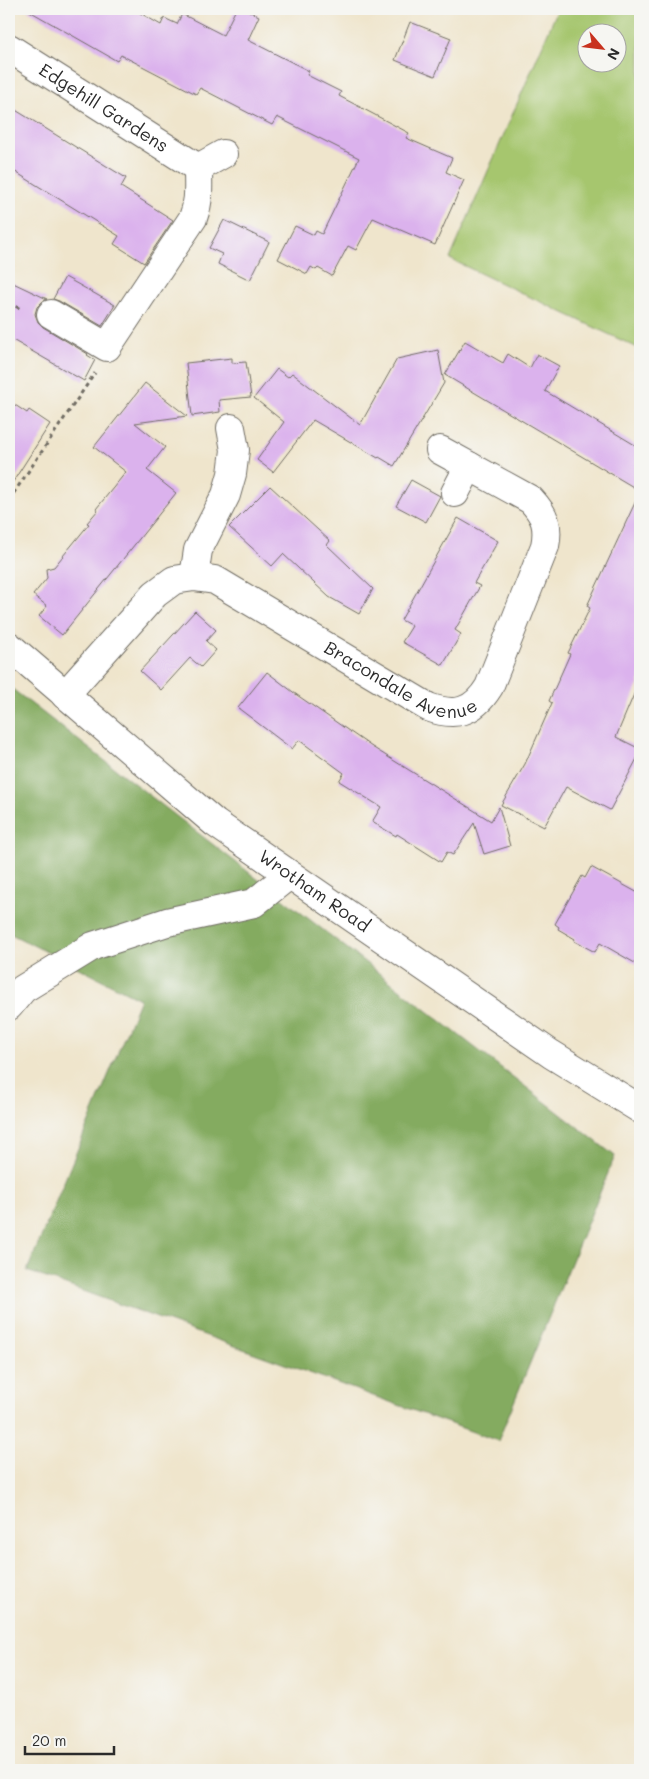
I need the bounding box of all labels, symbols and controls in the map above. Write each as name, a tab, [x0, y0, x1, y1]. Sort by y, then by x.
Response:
north arrow	[576, 22, 626, 72]
text: N	[603, 45, 625, 63]
street label: Edgehill Gardens	[35, 57, 173, 157]
street label: Bracondale Avenue	[320, 635, 482, 723]
street label: Wrotham Road	[254, 844, 375, 937]
scale bar	[25, 1724, 114, 1756]
text: 20 m	[32, 1730, 66, 1750]

